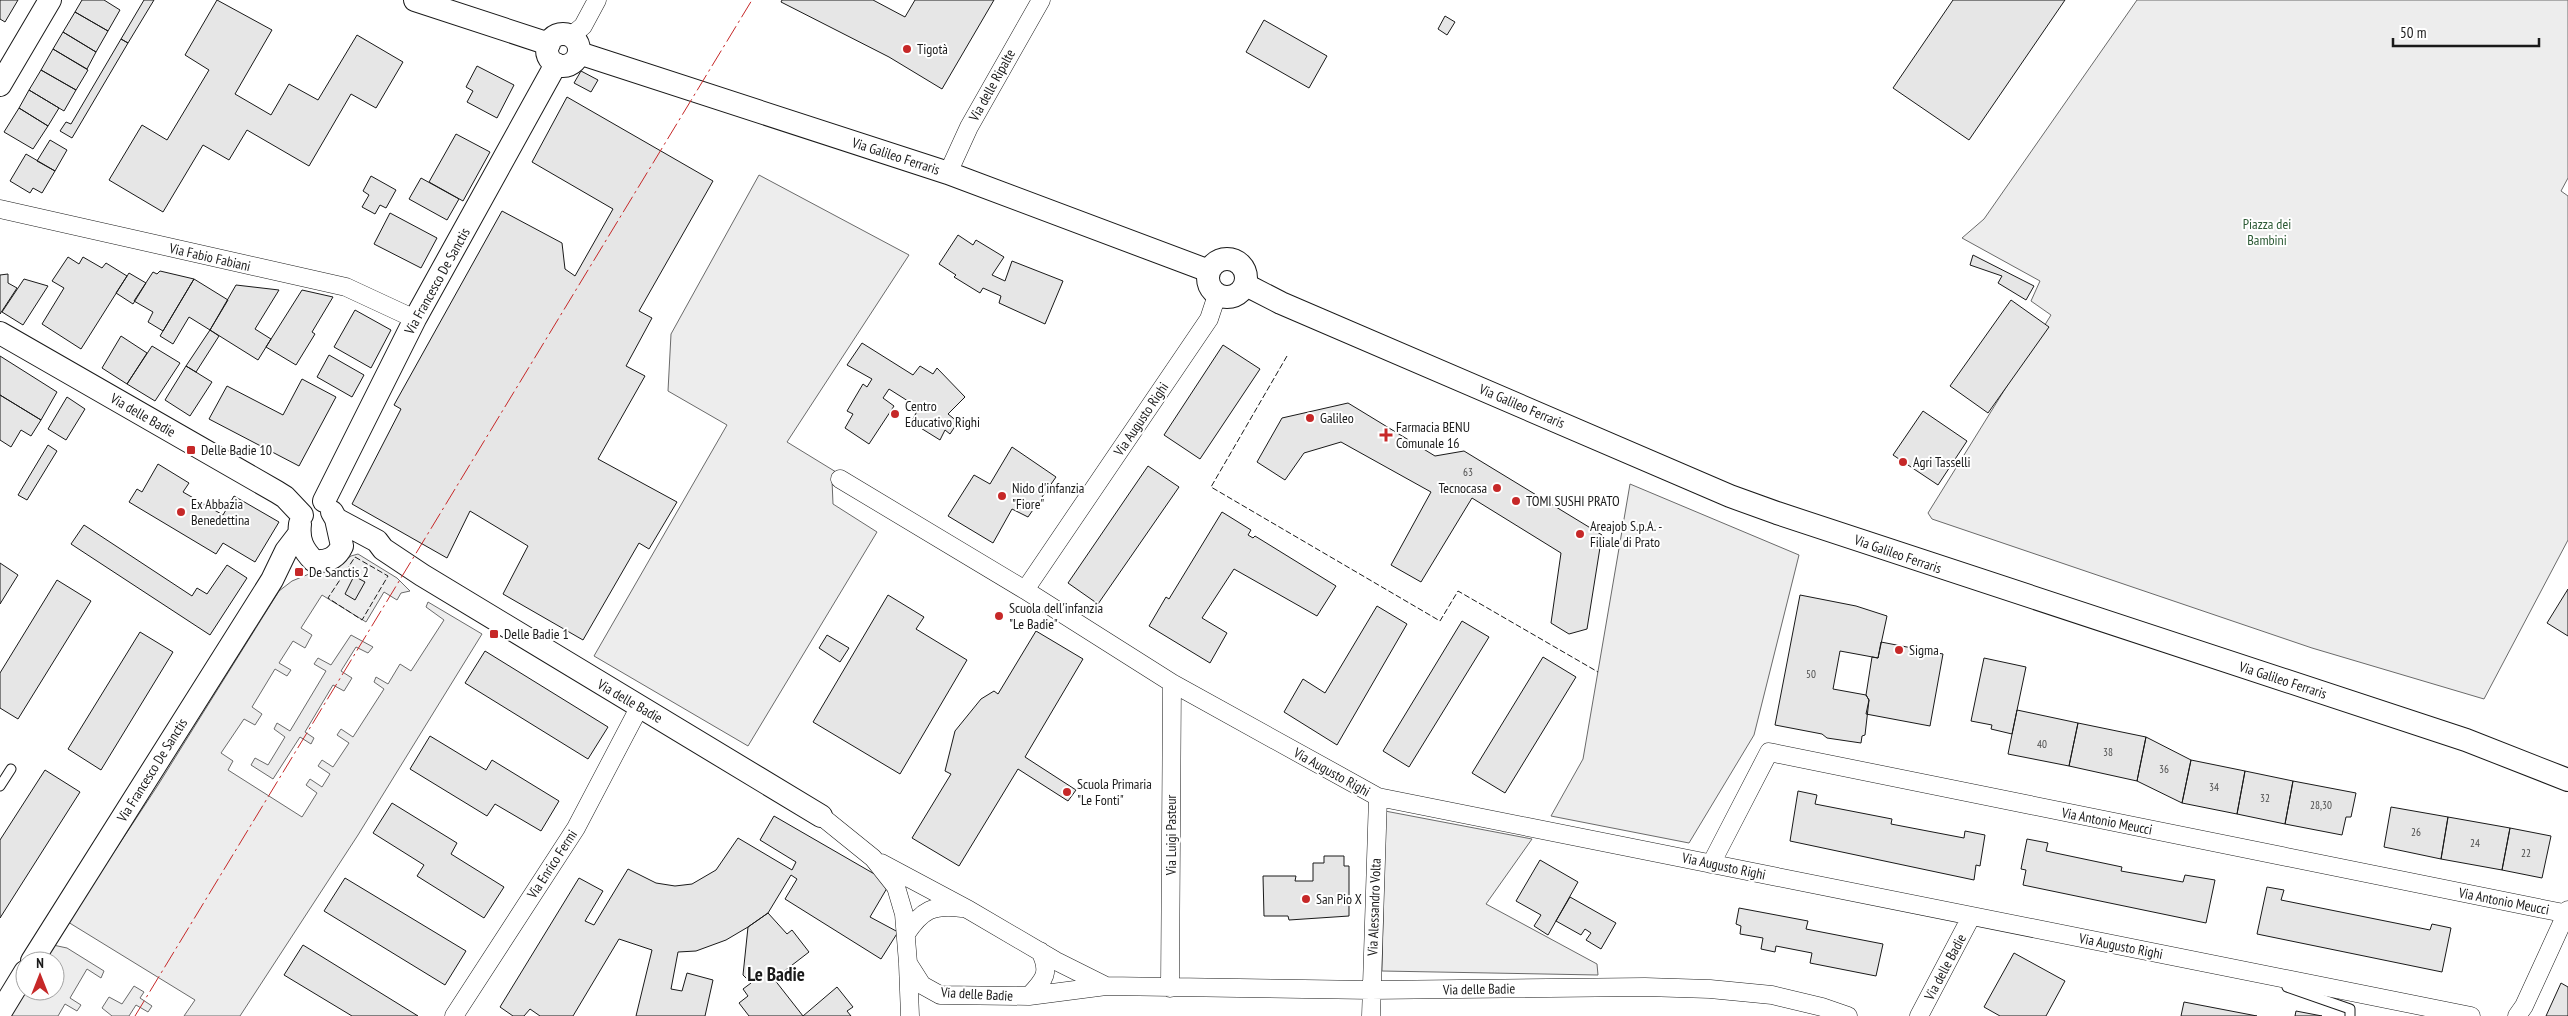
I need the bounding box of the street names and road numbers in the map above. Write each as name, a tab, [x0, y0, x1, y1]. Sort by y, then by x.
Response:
street label: Via delle Ripalte	[964, 46, 1019, 125]
street label: Via Galileo Ferraris	[849, 133, 942, 179]
street label: Via Francesco De Sanctis	[400, 224, 474, 338]
street label: Via Fabio Fabiani	[167, 239, 252, 275]
street label: Via Augusto Righi	[1109, 379, 1172, 460]
street label: Via Galileo Ferraris	[1476, 379, 1568, 432]
street label: Via delle Badie	[106, 389, 179, 441]
street label: Via Galileo Ferraris	[1851, 530, 1944, 577]
street label: Via Galileo Ferraris	[2236, 657, 2329, 703]
street label: Via delle Badie	[593, 675, 666, 727]
street label: Via Francesco De Sanctis	[112, 715, 191, 826]
street label: Via Augusto Righi	[1290, 743, 1374, 800]
street label: Via Luigi Pasteur	[1162, 795, 1180, 876]
street label: Via Antonio Meucci	[2059, 803, 2154, 839]
street label: Via Enrico Fermi	[523, 826, 581, 903]
street label: Via Augusto Righi	[1680, 848, 1767, 884]
street label: Via Alessandro Volta	[1363, 858, 1385, 957]
street label: Via Antonio Meucci	[2456, 883, 2551, 919]
street label: Via Augusto Righi	[2077, 929, 2164, 963]
street label: Via delle Badie	[1920, 931, 1970, 1004]
street label: Via delle Badie	[1442, 979, 1516, 999]
street label: Via delle Badie	[939, 983, 1014, 1005]

